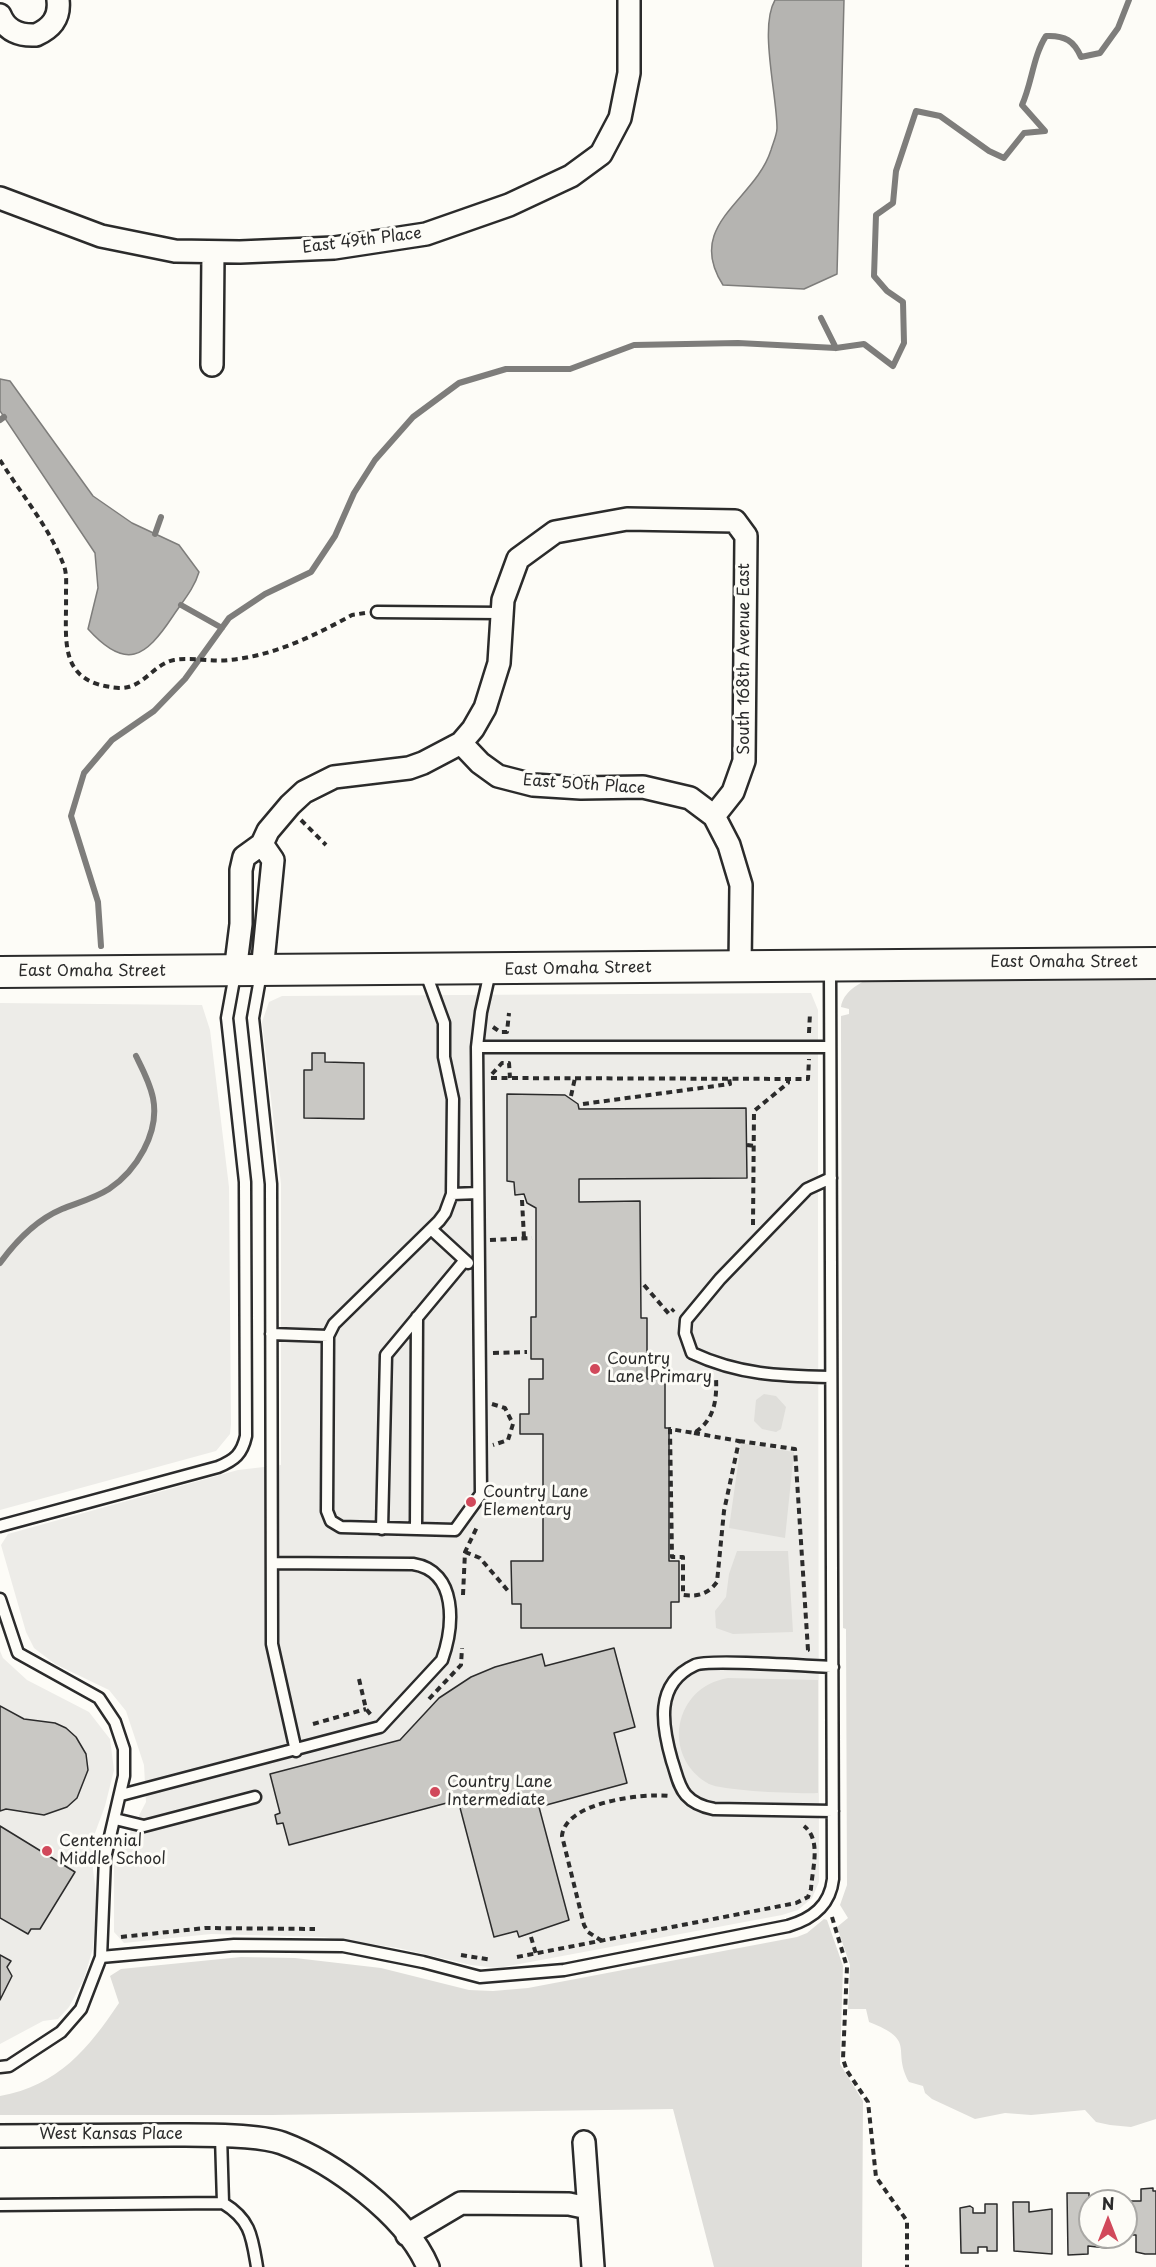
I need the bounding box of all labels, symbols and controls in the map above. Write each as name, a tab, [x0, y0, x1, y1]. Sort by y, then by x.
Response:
street label: East 49th Place	[301, 224, 423, 258]
street label: South 168th Avenue East	[735, 563, 755, 755]
street label: East 50th Place	[522, 771, 646, 799]
street label: East Omaha Street	[990, 953, 1138, 973]
street label: East Omaha Street	[504, 958, 652, 980]
street label: East Omaha Street	[18, 962, 166, 982]
place label: Country Lane Primary	[607, 1350, 712, 1388]
marker: Country Lane Primary	[588, 1362, 602, 1376]
place label: Country Lane Elementary	[483, 1483, 588, 1521]
marker: Country Lane Elementary	[464, 1495, 478, 1509]
place label: Country Lane Intermediate	[447, 1773, 552, 1811]
marker: Country Lane Intermediate	[428, 1785, 442, 1799]
place label: Centennial Middle School	[59, 1832, 166, 1870]
marker: Centennial Middle School	[40, 1844, 54, 1858]
street label: West Kansas Place	[39, 2125, 183, 2145]
north arrow	[1078, 2189, 1138, 2249]
text: N	[1102, 2191, 1114, 2215]

